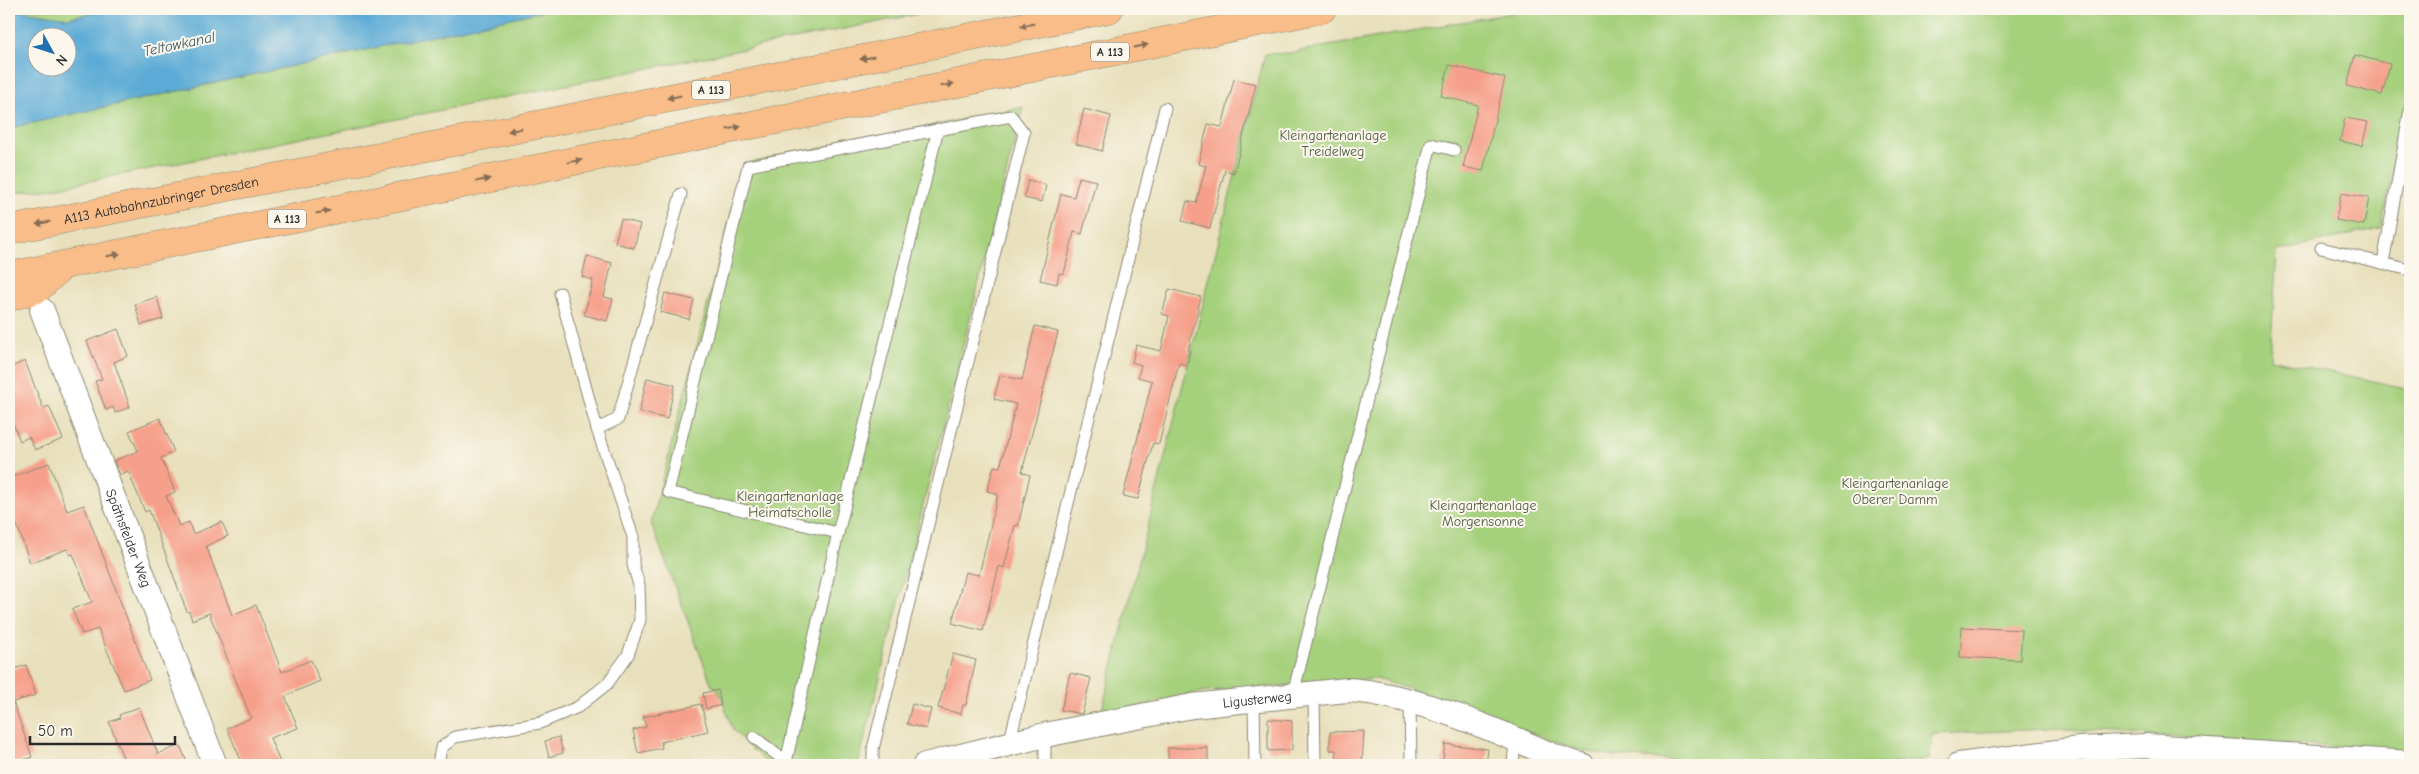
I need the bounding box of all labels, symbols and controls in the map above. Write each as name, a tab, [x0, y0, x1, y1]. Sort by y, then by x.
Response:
one-way arrow	[1018, 22, 1034, 30]
water label: Teltowkanal	[141, 27, 217, 60]
north arrow	[28, 28, 78, 78]
one-way arrow	[1133, 41, 1149, 49]
road number: A 113	[1091, 42, 1129, 62]
text: N	[52, 51, 71, 69]
one-way arrow	[860, 54, 875, 62]
road number: A 113	[692, 80, 730, 100]
one-way arrow	[939, 81, 955, 89]
one-way arrow	[666, 93, 681, 101]
one-way arrow	[726, 124, 742, 132]
one-way arrow	[506, 126, 522, 134]
park label: Kleingartenanlage Treidelweg	[1279, 127, 1387, 160]
one-way arrow	[567, 157, 582, 165]
street label: A113 Autobahnzubringer Dresden	[62, 173, 260, 228]
one-way arrow	[475, 175, 491, 183]
one-way arrow	[316, 208, 331, 216]
road number: A 113	[268, 210, 306, 228]
one-way arrow	[34, 220, 50, 228]
one-way arrow	[105, 251, 120, 259]
park label: Kleingartenanlage Oberer Damm	[1841, 475, 1949, 508]
street label: Späthsfelder Weg	[102, 487, 155, 590]
park label: Kleingartenanlage Heimatscholle	[736, 488, 844, 521]
park label: Kleingartenanlage Morgensonne	[1429, 497, 1537, 530]
street label: Ligusterweg	[1222, 688, 1293, 712]
scale bar	[30, 714, 175, 746]
text: 50 m	[38, 722, 73, 740]

